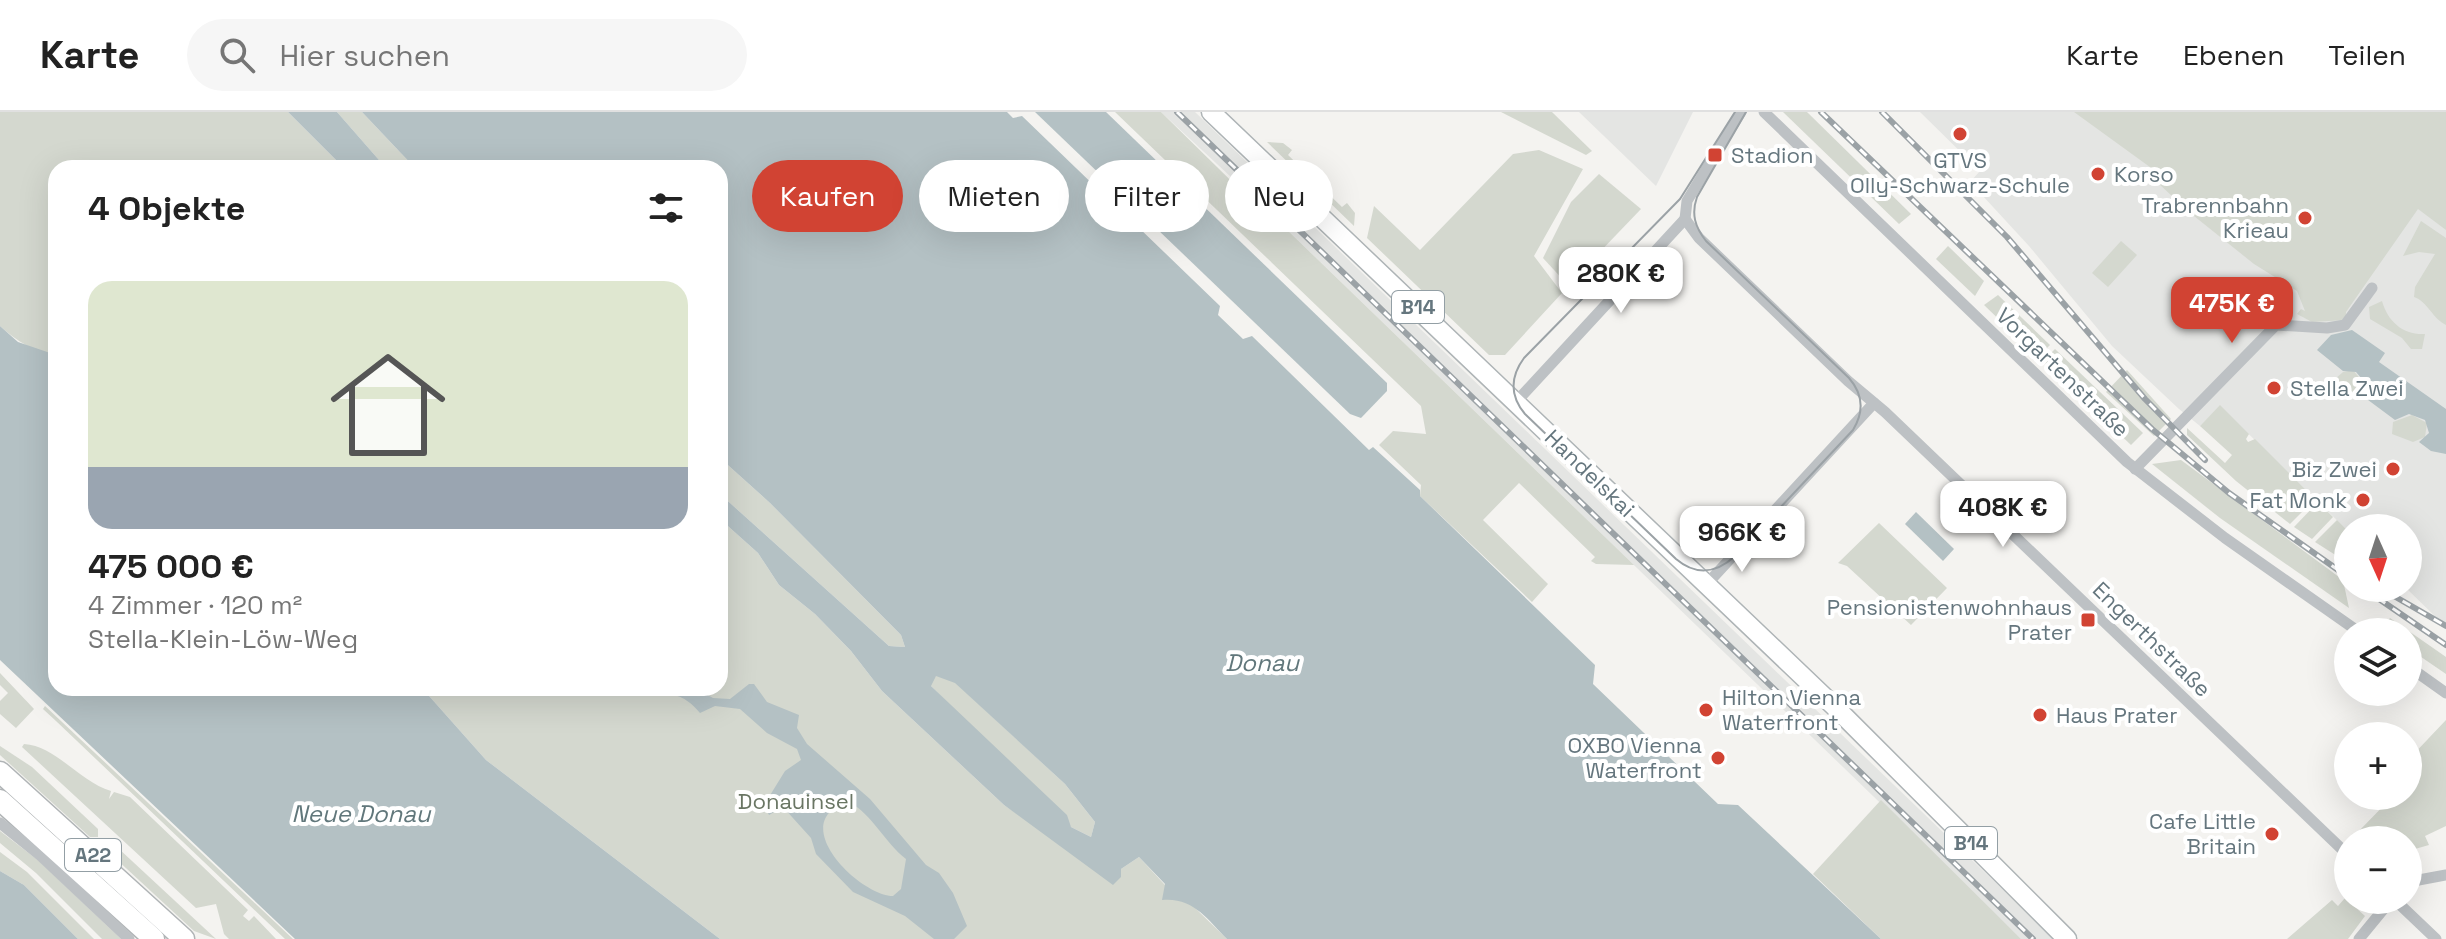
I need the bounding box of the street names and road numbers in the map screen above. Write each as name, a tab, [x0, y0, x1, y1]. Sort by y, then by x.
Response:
road number: B14	[1392, 291, 1444, 323]
street label: Vorgartenstraße	[1991, 301, 2135, 443]
street label: Handelskai	[1539, 423, 1641, 523]
street label: Engerthstraße	[2087, 576, 2217, 702]
road number: B14	[1945, 827, 1997, 859]
road number: A22	[65, 839, 121, 871]

